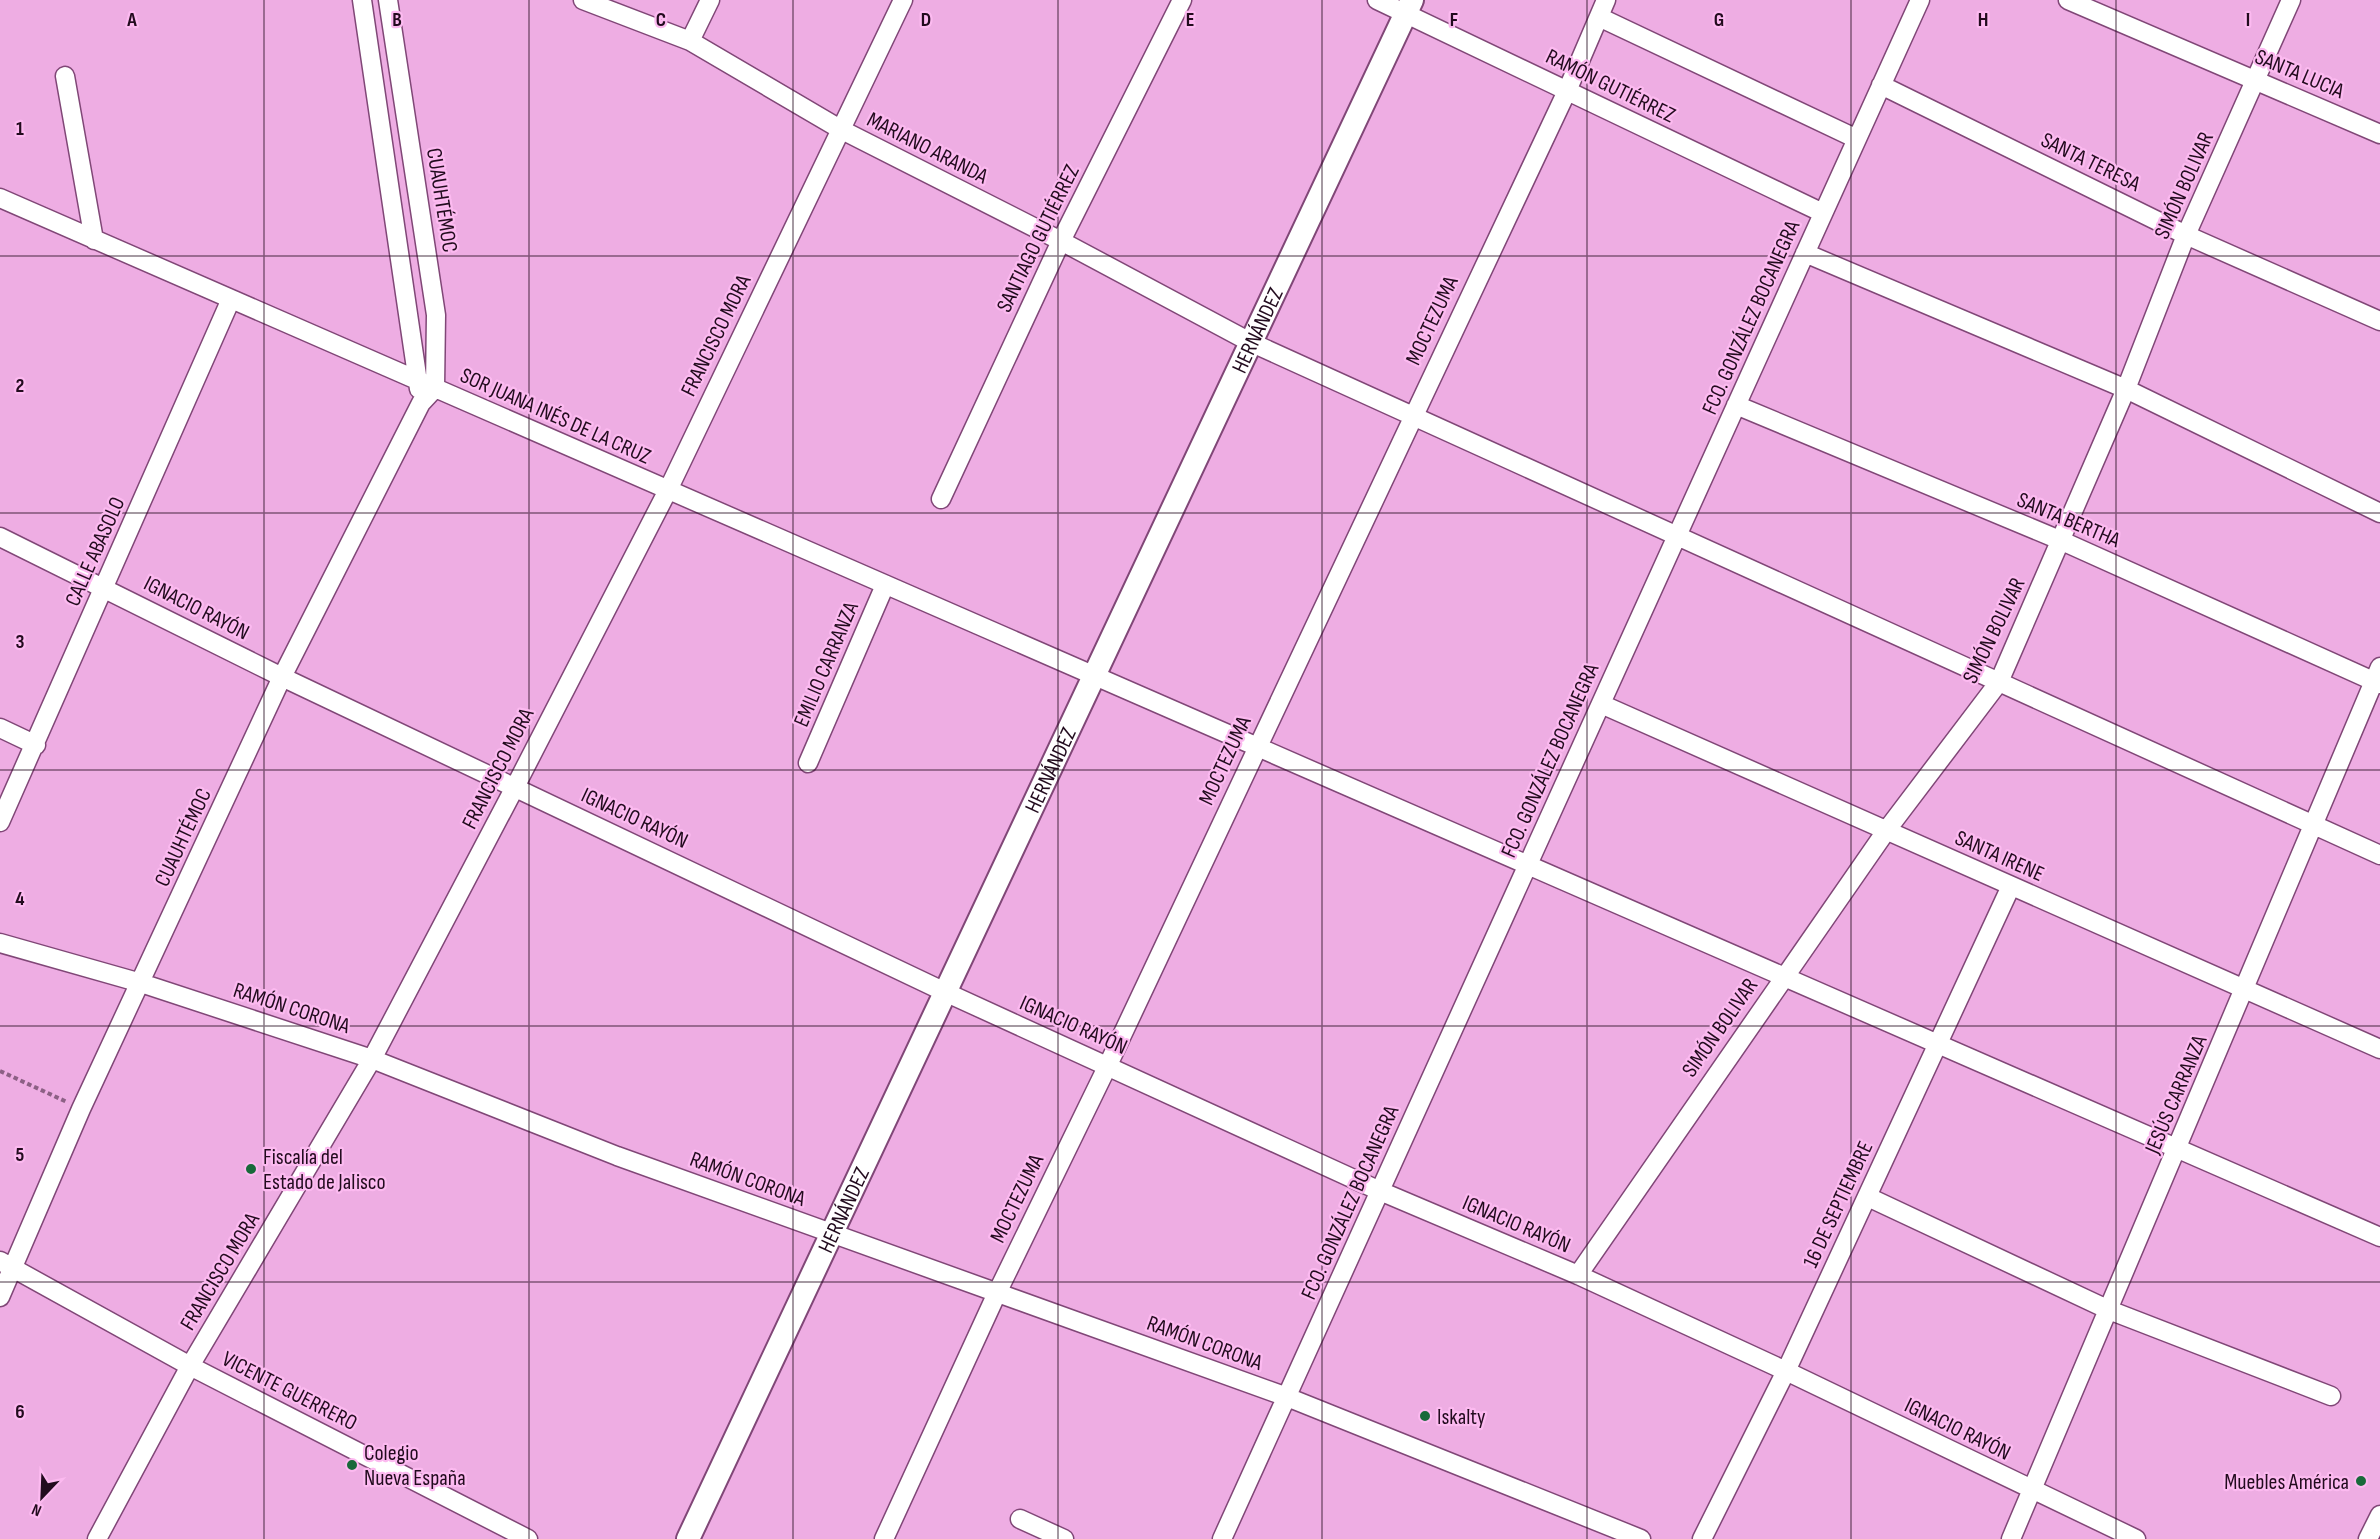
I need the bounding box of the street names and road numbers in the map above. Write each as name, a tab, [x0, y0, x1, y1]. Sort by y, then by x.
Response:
street label: RAMÓN GUTIÉRREZ	[1541, 43, 1680, 129]
street label: SANTA LUCIA	[2251, 44, 2349, 105]
street label: MARIANO ARANDA	[862, 106, 993, 191]
street label: SANTA TERESA	[2036, 127, 2145, 198]
street label: SIMÓN BOLIVAR	[2149, 128, 2220, 243]
street label: CUAUHTÉMOC	[420, 146, 463, 254]
street label: SANTIAGO GUTIÉRREZ	[991, 160, 1086, 317]
street label: FCO. GONZÁLEZ BOCANEGRA	[1696, 216, 1807, 419]
street label: FRANCISCO MORA	[675, 270, 758, 401]
street label: MOCTEZUMA	[1400, 271, 1465, 369]
street label: HERNÁNDEZ	[1226, 284, 1290, 378]
street label: SOR JUANA INÉS DE LA CRUZ	[456, 362, 655, 471]
street label: SANTA BERTHA	[2013, 487, 2124, 554]
street label: CALLE ABASOLO	[59, 493, 131, 610]
street label: IGNACIO RAYÓN	[139, 570, 254, 646]
street label: SIMÓN BOLIVAR	[1957, 573, 2032, 688]
street label: EMILIO CARRANZA	[788, 598, 865, 731]
street label: FCO. GONZÁLEZ BOCANEGRA	[1495, 659, 1606, 862]
street label: FRANCISCO MORA	[456, 703, 541, 834]
street label: MOCTEZUMA	[1193, 711, 1258, 809]
street label: HERNÁNDEZ	[1020, 723, 1083, 818]
street label: IGNACIO RAYÓN	[577, 782, 692, 855]
street label: CUAUHTÉMOC	[149, 784, 218, 891]
street label: SANTA IRENE	[1951, 825, 2048, 888]
street label: SIMÓN BOLIVAR	[1676, 973, 1764, 1083]
street label: RAMÓN CORONA	[230, 977, 354, 1040]
street label: IGNACIO RAYÓN	[1016, 990, 1131, 1061]
street label: JESÚS CARRANZA	[2139, 1031, 2214, 1159]
street label: FCO. GONZÁLEZ BOCANEGRA	[1295, 1101, 1406, 1304]
street label: 16 DE SEPTIEMBRE	[1797, 1137, 1879, 1272]
street label: RAMÓN CORONA	[686, 1146, 809, 1213]
street label: MOCTEZUMA	[984, 1150, 1051, 1247]
street label: HERNÁNDEZ	[813, 1163, 876, 1257]
street label: IGNACIO RAYÓN	[1458, 1190, 1574, 1259]
street label: FRANCISCO MORA	[175, 1208, 266, 1335]
street label: RAMÓN CORONA	[1143, 1310, 1266, 1377]
street label: VICENTE GUERRERO	[217, 1346, 361, 1437]
street label: IGNACIO RAYÓN	[1900, 1392, 2015, 1467]

